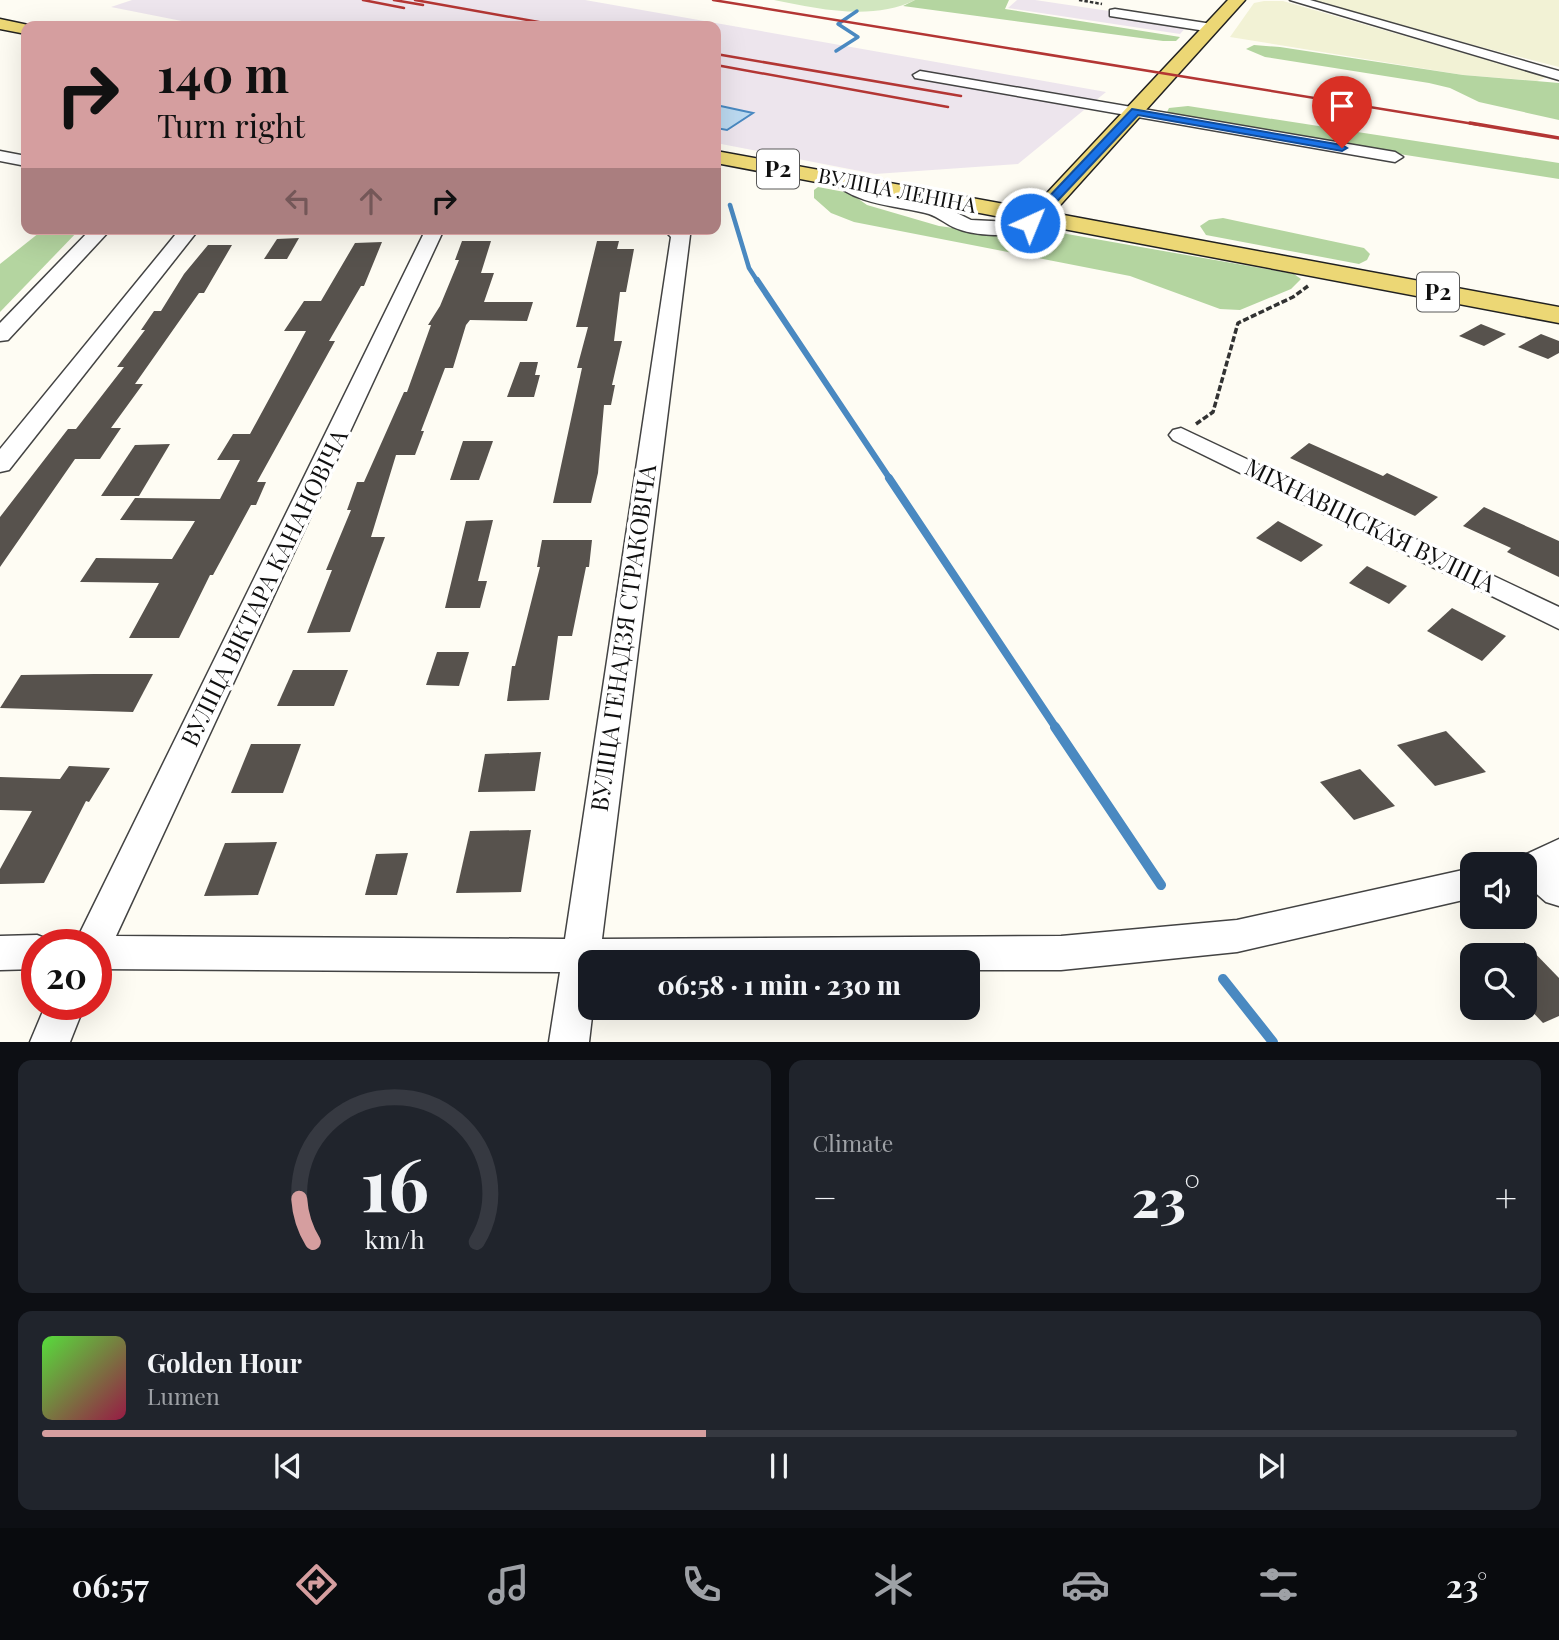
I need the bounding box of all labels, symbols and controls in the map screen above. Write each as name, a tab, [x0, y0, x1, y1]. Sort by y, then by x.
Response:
text: 140 m	[157, 40, 289, 105]
icon: right	[42, 49, 133, 140]
pin	[1312, 76, 1372, 148]
icon: arrive	[1323, 87, 1361, 125]
text: Turn right	[157, 103, 305, 146]
road number: Р2	[757, 150, 799, 188]
street label: ВУЛІЦА ЛЕНІНА	[816, 160, 980, 218]
icon: left	[279, 182, 317, 220]
icon: ahead	[352, 182, 390, 220]
icon: right	[425, 182, 463, 220]
position arrow	[993, 186, 1067, 260]
road number: Р2	[1417, 272, 1459, 312]
street label: ВУЛІЦА ВІКТАРА КАНАНОВІЧА	[172, 422, 355, 751]
street label: МІХНАВІЦСКАЯ ВУЛІЦА	[1240, 450, 1502, 599]
street label: ВУЛІЦА ГЕНАДЗЯ СТРАКОВІЧА	[582, 461, 662, 813]
map controls	[1460, 852, 1537, 1020]
button: sound	[1460, 852, 1537, 929]
speed limit sign: 20	[21, 929, 112, 1020]
button: search	[1460, 943, 1537, 1020]
text: 06:58 · 1 min · 230 m	[657, 967, 901, 1002]
text: Climate	[813, 1127, 893, 1158]
text: 16	[360, 1134, 429, 1231]
text: 23°	[1132, 1162, 1200, 1231]
text: −	[813, 1171, 837, 1222]
text: +	[1495, 1171, 1517, 1222]
text: km/h	[364, 1222, 425, 1255]
text: Golden Hour	[147, 1345, 302, 1380]
text: Lumen	[147, 1380, 220, 1411]
icon: previous	[269, 1447, 307, 1485]
icon: pause	[760, 1447, 798, 1485]
icon: next	[1252, 1447, 1290, 1485]
icon: directions	[292, 1560, 341, 1609]
icon: music	[484, 1560, 533, 1609]
icon: phone	[677, 1560, 726, 1609]
icon: climate	[869, 1560, 918, 1609]
icon: car	[1061, 1560, 1110, 1609]
icon: filters	[1254, 1560, 1303, 1609]
text: 06:57	[72, 1563, 149, 1606]
text: 23°	[1446, 1563, 1487, 1606]

